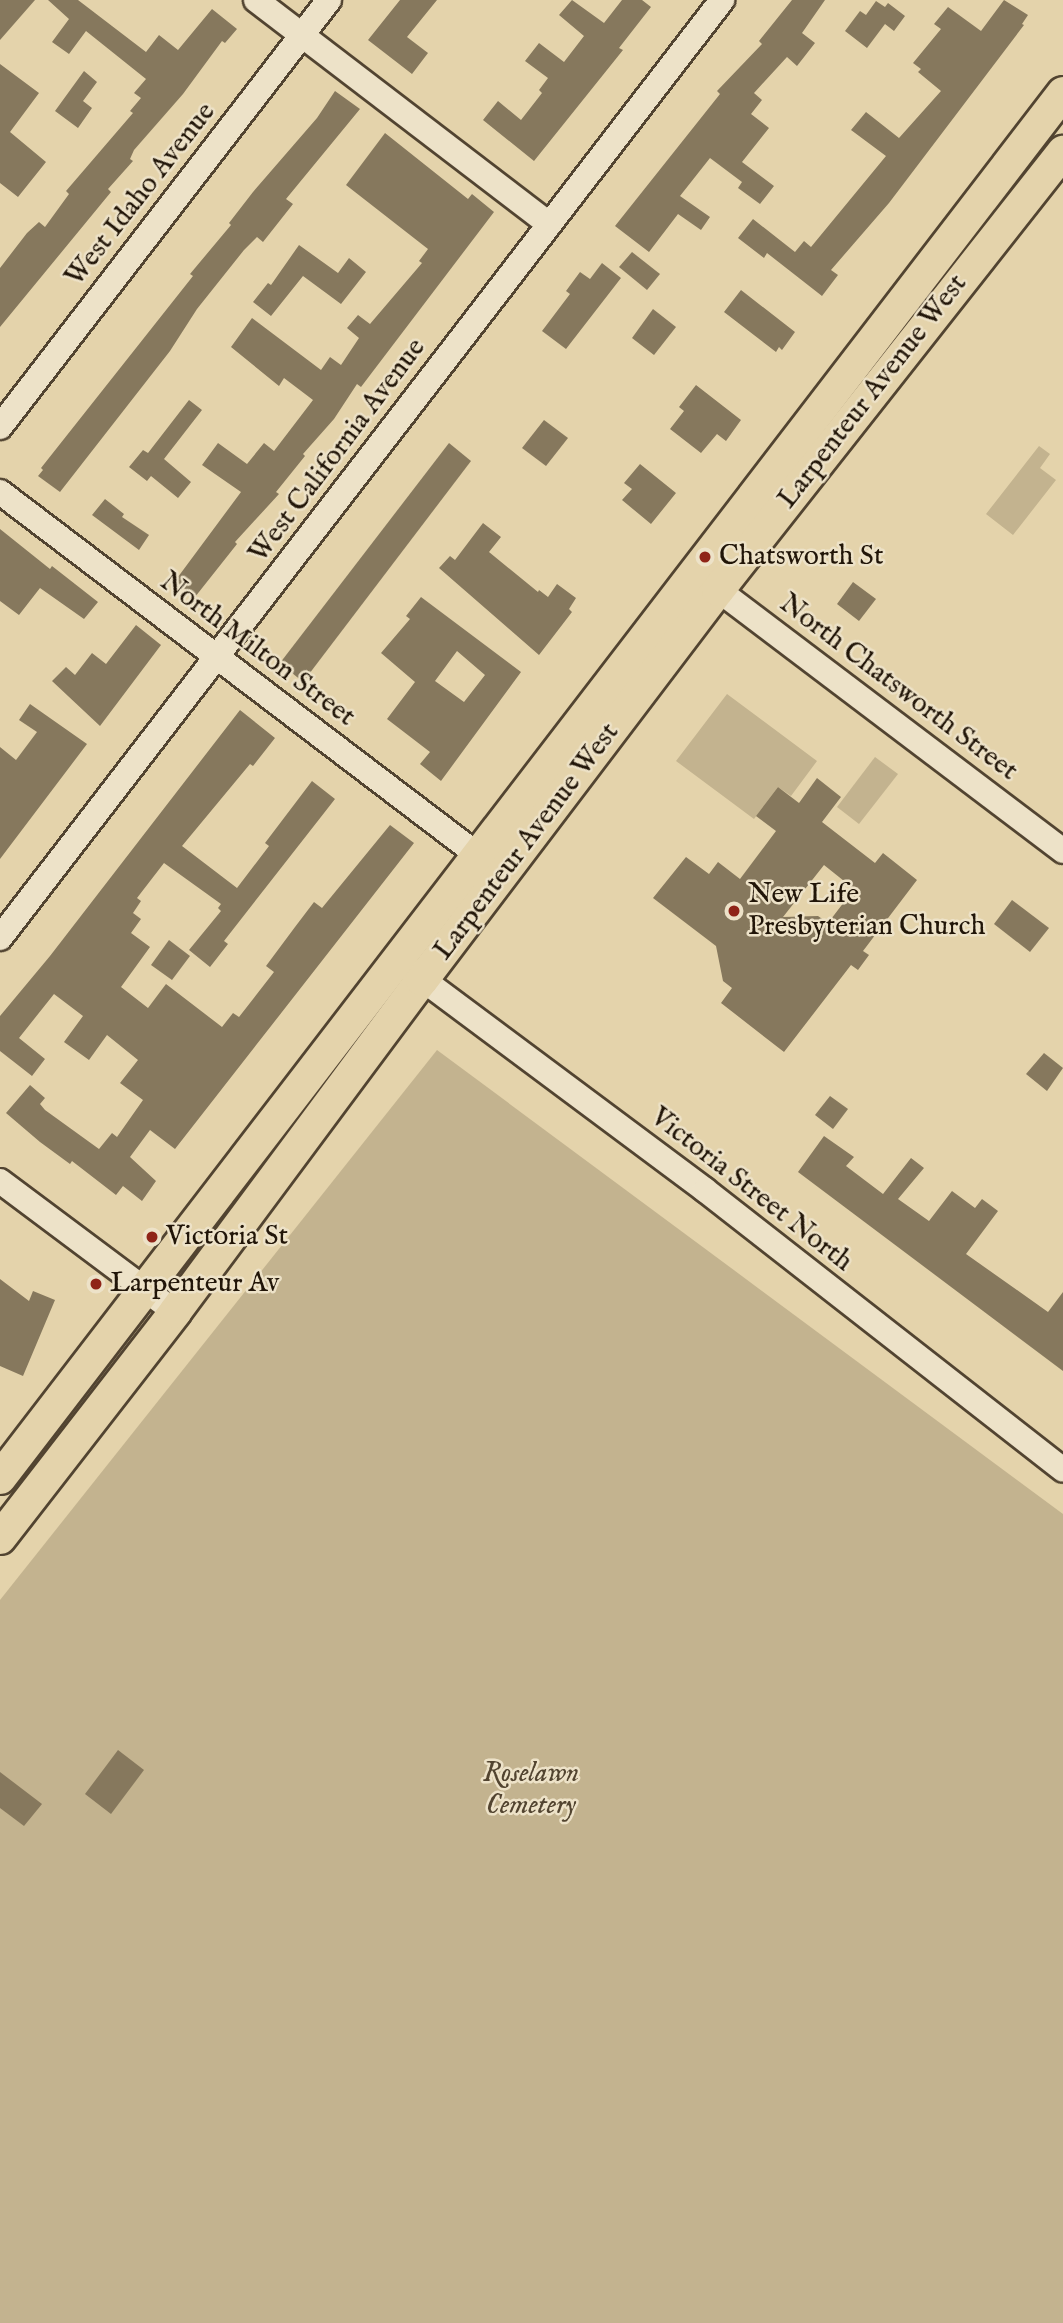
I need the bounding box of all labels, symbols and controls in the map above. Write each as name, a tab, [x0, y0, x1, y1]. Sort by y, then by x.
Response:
street label: West Idaho Avenue	[59, 96, 223, 294]
street label: Larpenteur Avenue West	[771, 268, 975, 516]
street label: West California Avenue	[243, 332, 433, 570]
place label: Chatsworth St	[719, 540, 884, 574]
marker: Chatsworth St	[697, 549, 713, 565]
street label: North Milton Street	[153, 566, 361, 734]
street label: North Chatsworth Street	[772, 587, 1024, 789]
street label: Larpenteur Avenue West	[427, 717, 627, 967]
place label: New Life Presbyterian Church	[748, 878, 985, 944]
marker: New Life Presbyterian Church	[726, 903, 742, 919]
street label: Victoria Street North	[643, 1101, 859, 1279]
place label: Victoria St	[166, 1220, 288, 1254]
marker: Victoria St	[144, 1229, 160, 1245]
place label: Larpenteur Av	[110, 1267, 279, 1301]
marker: Larpenteur Av	[88, 1276, 104, 1292]
park label: Roselawn Cemetery	[483, 1757, 579, 1823]

